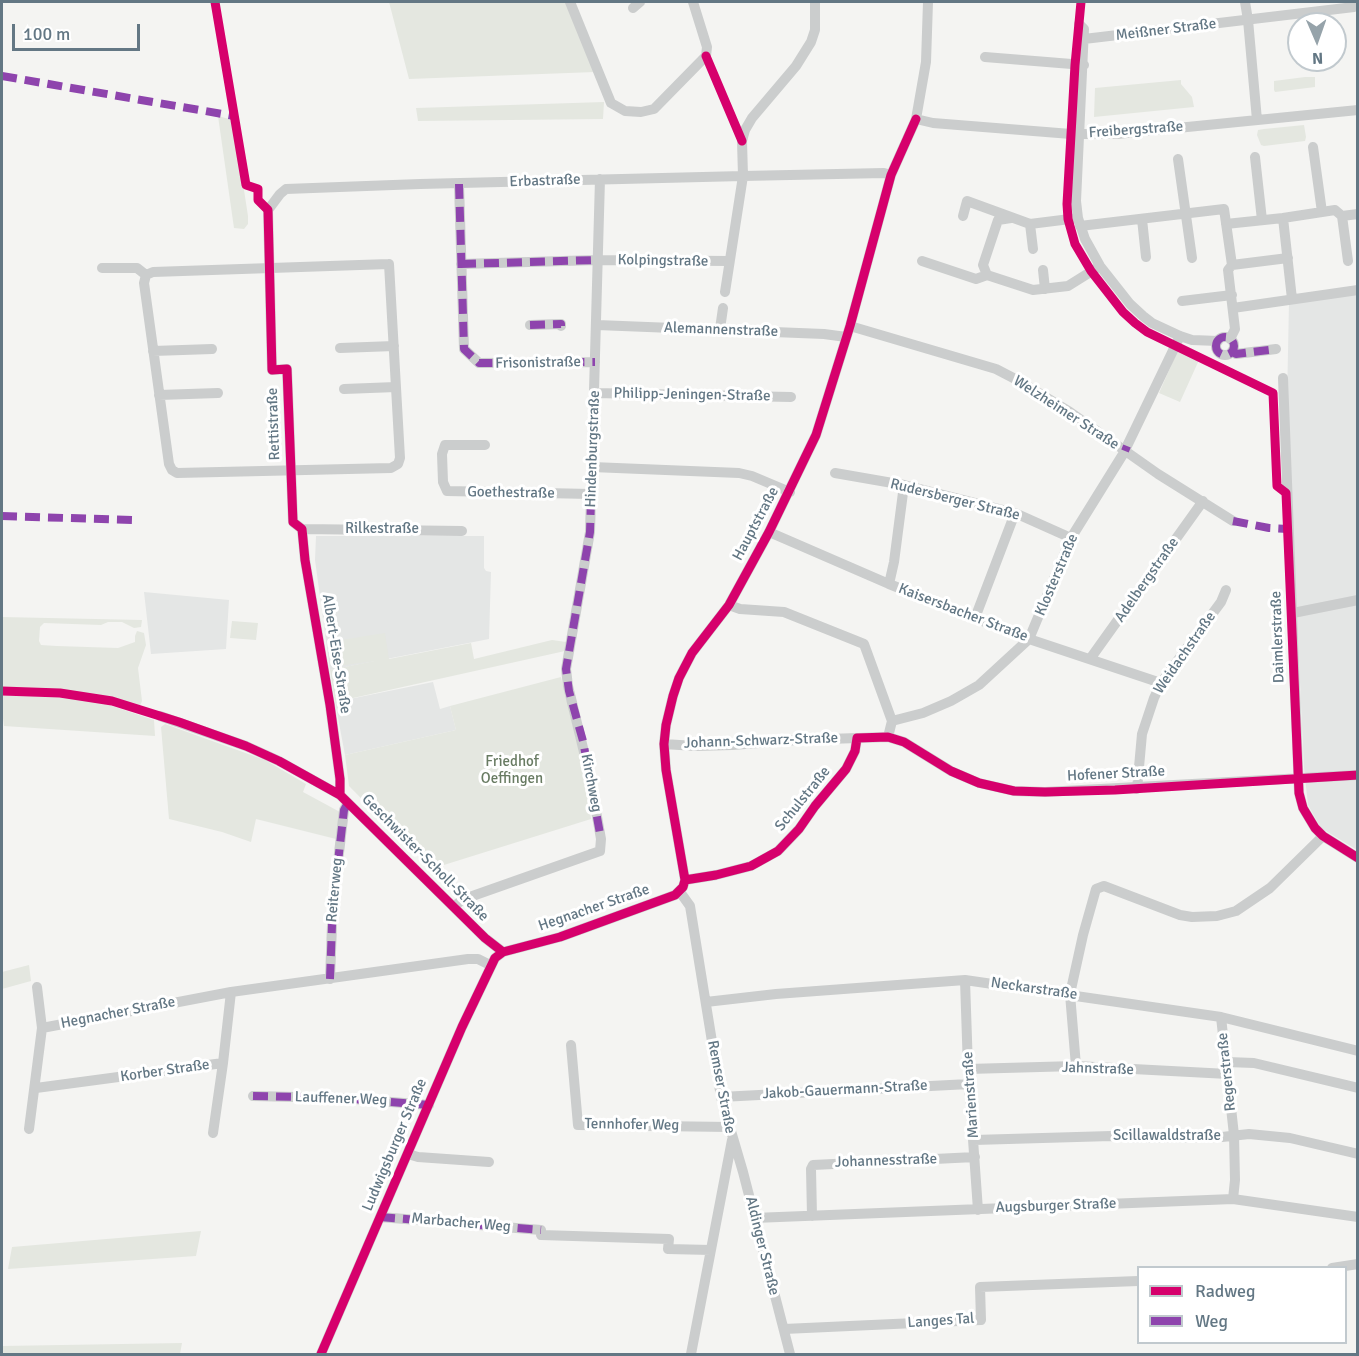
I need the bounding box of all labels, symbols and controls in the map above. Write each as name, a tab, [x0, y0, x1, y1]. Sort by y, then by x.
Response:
scale bar	[15, 12, 142, 50]
north arrow	[1287, 12, 1347, 72]
street label: Meißner Straße	[1115, 15, 1217, 45]
text: 100 m	[23, 23, 70, 45]
text: N	[1312, 48, 1323, 68]
street label: Freibergstraße	[1088, 118, 1184, 142]
street label: Erbastraße	[509, 171, 581, 191]
street label: Kolpingstraße	[617, 251, 709, 271]
street label: Alemannenstraße	[664, 319, 778, 341]
street label: Frisonistraße	[495, 353, 581, 373]
street label: Welzheimer Straße	[1010, 372, 1122, 454]
street label: Philipp-Jeningen-Straße	[613, 385, 771, 405]
street label: Rettistraße	[264, 387, 284, 461]
street label: Hindenburgstraße	[582, 390, 604, 508]
street label: Rudersberger Straße	[888, 475, 1022, 525]
street label: Goethestraße	[467, 483, 555, 503]
street label: Hauptstraße	[729, 484, 783, 564]
street label: Rilkestraße	[345, 520, 419, 538]
street label: Klosterstraße	[1032, 531, 1082, 619]
street label: Adelbergstraße	[1111, 534, 1183, 626]
street label: Kaisersbacher Straße	[896, 580, 1030, 646]
street label: Daimlerstraße	[1267, 591, 1289, 683]
street label: Albert-Eise-Straße	[318, 593, 354, 715]
street label: Weidachstraße	[1150, 608, 1220, 698]
street label: Johann-Schwarz-Straße	[684, 729, 838, 753]
street label: Kirchweg	[577, 752, 605, 814]
park label: Friedhof Oeffingen	[481, 753, 543, 788]
street label: Hofener Straße	[1066, 762, 1166, 786]
street label: Schulstraße	[771, 763, 835, 835]
street label: Geschwister-Scholl-Straße	[358, 791, 492, 925]
street label: Reiterweg	[323, 857, 347, 923]
street label: Hegnacher Straße	[536, 881, 652, 935]
street label: Neckarstraße	[990, 974, 1078, 1004]
street label: Hegnacher Straße	[59, 993, 177, 1033]
street label: Regerstraße	[1214, 1032, 1240, 1112]
street label: Remser Straße	[703, 1039, 739, 1135]
street label: Marienstraße	[959, 1051, 983, 1139]
street label: Korber Straße	[119, 1056, 211, 1086]
street label: Jahnstraße	[1062, 1059, 1134, 1079]
street label: Ludwigsburger Straße	[359, 1076, 431, 1214]
street label: Jakob-Gauermann-Straße	[762, 1077, 928, 1103]
street label: Lauffener Weg	[294, 1088, 388, 1110]
street label: Tennhofer Weg	[585, 1115, 679, 1135]
street label: Scillawaldstraße	[1113, 1127, 1221, 1145]
street label: Johannesstraße	[834, 1150, 938, 1172]
street label: Aldinger Straße	[741, 1195, 783, 1297]
street label: Augsburger Straße	[995, 1195, 1117, 1217]
street label: Marbacher Weg	[410, 1210, 512, 1236]
legend	[1137, 1266, 1347, 1344]
text: Radweg	[1195, 1280, 1256, 1302]
street label: Langes Tal	[907, 1310, 975, 1332]
text: Weg	[1195, 1310, 1228, 1332]

